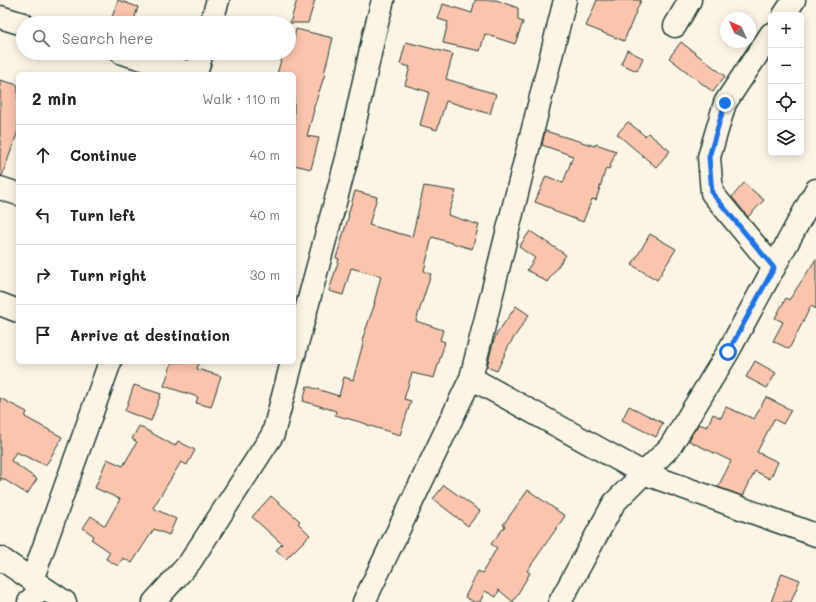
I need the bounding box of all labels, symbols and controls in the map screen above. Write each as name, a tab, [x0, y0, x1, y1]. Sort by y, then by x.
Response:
north arrow	[720, 12, 756, 48]
map controls	[768, 12, 804, 156]
button: +	[768, 12, 804, 48]
search box	[16, 16, 296, 60]
icon: search	[30, 27, 52, 49]
text: Search here	[62, 28, 153, 48]
button: −	[768, 48, 804, 84]
button: locate	[768, 84, 804, 120]
text: 2 min	[32, 87, 77, 109]
text: Walk · 110 m	[202, 90, 280, 107]
route end	[716, 94, 734, 112]
button: layers	[768, 120, 804, 156]
icon: ahead	[32, 144, 54, 166]
text: Continue	[70, 145, 137, 165]
text: 40 m	[250, 146, 280, 163]
icon: left	[32, 204, 54, 226]
text: Turn left	[70, 205, 135, 225]
text: 40 m	[250, 206, 280, 223]
icon: right	[32, 264, 54, 286]
text: Turn right	[70, 265, 147, 285]
text: 30 m	[250, 266, 280, 283]
icon: arrive	[32, 324, 54, 346]
text: Arrive at destination	[70, 325, 230, 345]
route start	[719, 343, 737, 361]

